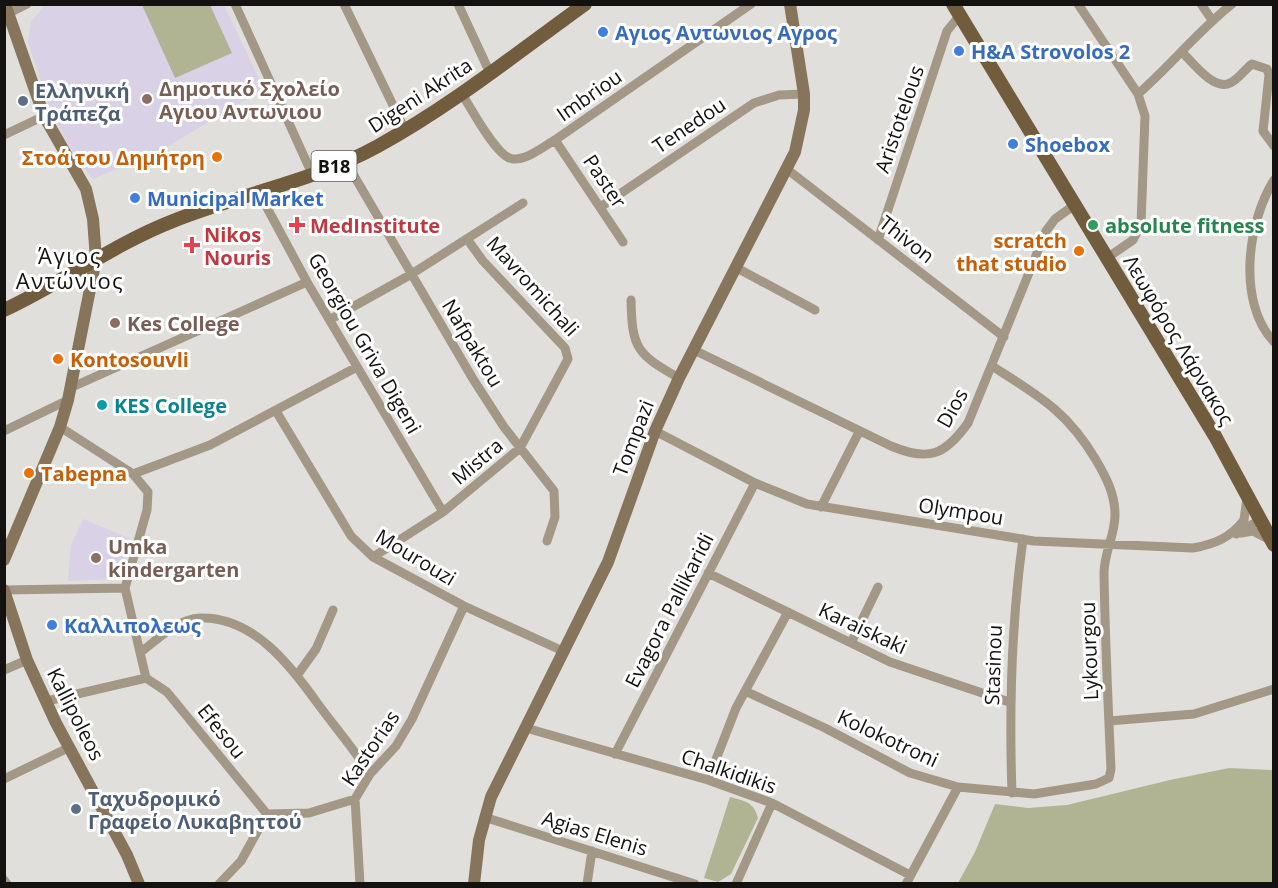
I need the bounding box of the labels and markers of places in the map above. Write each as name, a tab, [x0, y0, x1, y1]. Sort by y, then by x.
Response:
place label: Αγιος Αντωνιος Αγρος	[615, 19, 837, 46]
marker: Αγιος Αντωνιος Αγρος	[596, 25, 610, 39]
place label: H&A Strovolos 2	[971, 38, 1130, 65]
marker: H&A Strovolos 2	[952, 44, 966, 58]
place label: Δημοτικό Σχολείο Αγιου Αντωνιου	[159, 75, 340, 125]
place label: Ελληνική Τράπεζα	[35, 77, 130, 127]
marker: Δημοτικό Σχολείο Αγιου Αντωνιου	[140, 92, 154, 106]
marker: Ελληνική Τράπεζα	[16, 94, 30, 108]
place label: Shoebox	[1025, 131, 1110, 158]
marker: Shoebox	[1006, 137, 1020, 151]
place label: Στοά του Δημήτρη	[22, 144, 205, 171]
marker: Στοά του Δημήτρη	[210, 150, 224, 164]
place label: Municipal Market	[147, 185, 324, 212]
marker: Municipal Market	[128, 191, 142, 205]
place label: MedInstitute	[310, 212, 440, 239]
place label: absolute fitness	[1105, 212, 1264, 239]
marker: MedInstitute	[288, 216, 306, 234]
marker: absolute fitness	[1086, 218, 1100, 232]
place label: Nikos Nouris	[204, 221, 271, 271]
place label: scratch that studio	[956, 227, 1067, 277]
marker: Nikos Nouris	[185, 238, 199, 252]
marker: scratch that studio	[1072, 244, 1086, 258]
place label: Kes College	[127, 310, 240, 337]
marker: Kes College	[108, 316, 122, 330]
place label: Kontosouvli	[70, 346, 189, 373]
marker: Kontosouvli	[51, 352, 65, 366]
place label: KES College	[114, 392, 227, 419]
marker: KES College	[95, 398, 109, 412]
place label: Tabepna	[41, 460, 127, 487]
marker: Tabepna	[22, 466, 36, 480]
place label: Umka kindergarten	[108, 533, 239, 583]
marker: Umka kindergarten	[89, 551, 103, 565]
place label: Καλλιπολεως	[64, 612, 201, 639]
marker: Καλλιπολεως	[45, 618, 59, 632]
place label: Ταχυδρομικό Γραφείο Λυκαβηττού	[88, 785, 302, 835]
marker: Ταχυδρομικό Γραφείο Λυκαβηττού	[69, 802, 83, 816]

